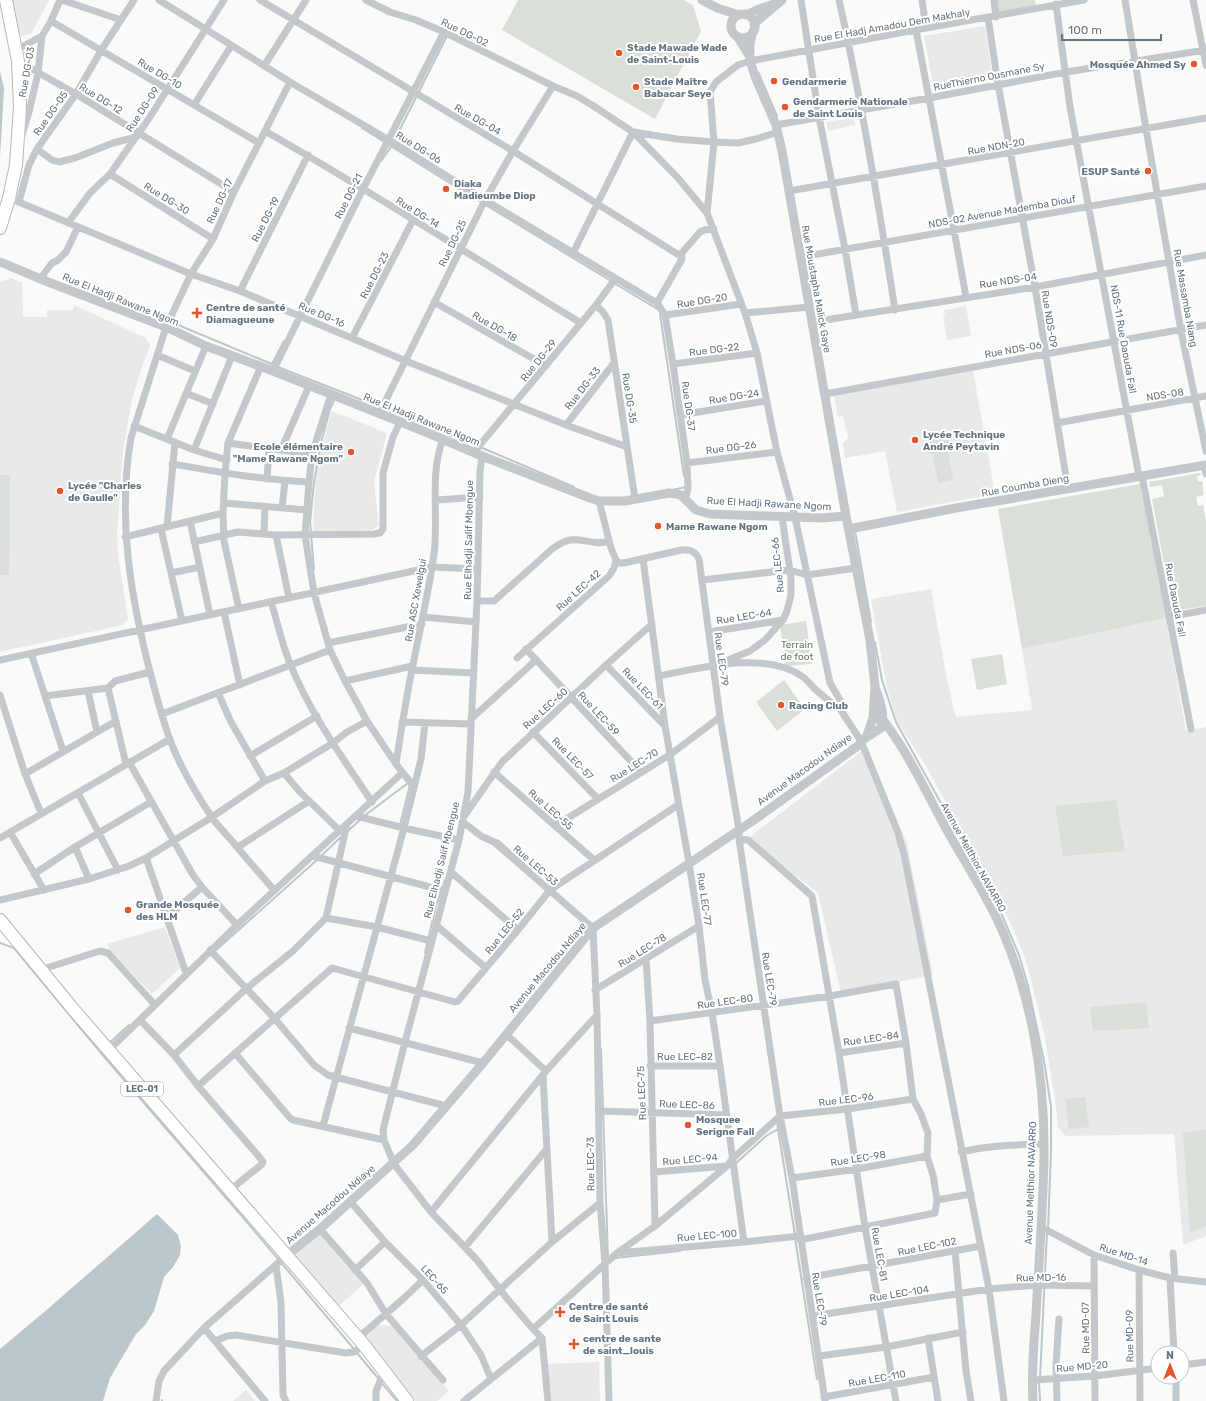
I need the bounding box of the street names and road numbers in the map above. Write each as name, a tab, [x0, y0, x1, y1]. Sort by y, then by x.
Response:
street label: Rue El Hadj Amadou Dem Makhaly	[813, 6, 972, 46]
street label: Rue DG-02	[439, 16, 490, 50]
street label: Rue DG-03	[17, 46, 37, 99]
street label: Rue DG-10	[135, 56, 184, 92]
street label: RueThierno Ousmane Sy	[933, 60, 1046, 94]
street label: Rue DG-12	[77, 81, 125, 117]
street label: Rue DG-09	[124, 85, 162, 134]
street label: Rue DG-05	[31, 89, 71, 138]
street label: Rue DG-04	[452, 102, 503, 138]
street label: Rue DG-06	[393, 129, 444, 167]
street label: Rue NDN-20	[967, 136, 1026, 158]
street label: Rue DG-21	[332, 172, 365, 221]
street label: Rue DG-17	[204, 177, 236, 226]
street label: Rue DG-30	[142, 180, 191, 218]
street label: NDS-02 Avenue Mademba Diouf	[928, 193, 1077, 231]
street label: Rue DG-19	[249, 195, 282, 244]
street label: Rue DG-14	[393, 195, 442, 231]
street label: Rue DG-25	[436, 218, 469, 269]
street label: Rue Moustapha Malick Gaye	[799, 224, 833, 354]
street label: Rue Massamba Niang	[1170, 248, 1200, 348]
street label: Rue DG-23	[358, 250, 392, 301]
street label: Rue El Hadji Rawane Ngom	[61, 271, 181, 329]
street label: Rue NDS-04	[979, 271, 1038, 291]
street label: NDS-11 Rue Daouda Fall	[1108, 284, 1138, 394]
street label: Rue NDS-09	[1039, 290, 1059, 349]
street label: Rue DG-20	[676, 291, 728, 311]
street label: Rue DG-16	[297, 300, 347, 330]
street label: Rue DG-18	[470, 309, 519, 344]
street label: Rue DG-29	[518, 337, 559, 384]
street label: Rue NDS-06	[984, 339, 1043, 361]
street label: Rue DG-22	[688, 341, 740, 359]
street label: Rue DG-33	[562, 365, 603, 412]
street label: Rue DG-35	[619, 372, 639, 424]
street label: Rue DG-37	[679, 381, 697, 432]
street label: NDS-08	[1146, 386, 1185, 404]
street label: Rue DG-24	[708, 387, 760, 407]
street label: Rue El Hadji Rawane Ngom	[362, 391, 482, 449]
street label: Rue DG-26	[705, 439, 757, 457]
street label: Rue Coumba Dieng	[980, 472, 1070, 500]
street label: Rue Elhadji Salif Mbengue	[462, 480, 476, 600]
street label: Rue El Hadji Rawane Ngom	[706, 495, 832, 513]
street label: Rue LEC-66	[769, 537, 787, 593]
street label: Rue ASC Xewelgui	[403, 558, 429, 643]
street label: Rue Daouda Fall	[1162, 562, 1188, 638]
street label: Rue LEC-42	[554, 568, 603, 614]
street label: Rue LEC-64	[716, 607, 773, 627]
street label: Rue LEC-79	[711, 632, 731, 687]
street label: Rue LEC-61	[619, 665, 665, 712]
street label: Rue LEC-60	[521, 686, 570, 732]
street label: Rue LEC-59	[575, 689, 622, 738]
street label: Avenue Macodou Ndiaye	[755, 731, 855, 808]
street label: Rue LEC-57	[549, 735, 596, 783]
street label: Rue LEC-70	[608, 746, 661, 785]
street label: Rue LEC-55	[525, 787, 575, 832]
street label: Rue Elhadji Salif Mbengue	[422, 800, 462, 920]
street label: Avenue Melthior NAVARRO	[938, 801, 1008, 915]
street label: Rue LEC-53	[510, 843, 560, 888]
street label: Rue LEC-77	[694, 872, 714, 926]
street label: Rue LEC-52	[483, 906, 527, 957]
street label: Avenue Macodou Ndiaye	[507, 920, 589, 1015]
street label: Rue LEC-78	[616, 931, 669, 970]
street label: Rue LEC-79	[759, 952, 779, 1007]
street label: Rue LEC-80	[696, 992, 754, 1012]
street label: Rue LEC-84	[842, 1029, 900, 1049]
street label: Rue LEC-82	[657, 1051, 713, 1063]
street label: Rue LEC-75	[635, 1066, 649, 1120]
road number: LEC-01	[121, 1082, 163, 1096]
street label: Rue LEC-96	[818, 1091, 874, 1109]
street label: Rue LEC-86	[659, 1098, 715, 1112]
street label: Avenue Melthior NAVARRO	[1023, 1121, 1039, 1245]
street label: Rue LEC-73	[585, 1137, 597, 1191]
street label: Rue LEC-98	[830, 1149, 887, 1169]
street label: Rue LEC-94	[662, 1152, 718, 1168]
street label: Avenue Macodou Ndiaye	[284, 1163, 378, 1247]
street label: Rue LEC-81	[868, 1226, 890, 1282]
street label: Rue LEC-100	[677, 1227, 738, 1245]
street label: Rue LEC-102	[897, 1235, 958, 1259]
street label: Rue MD-14	[1098, 1241, 1150, 1268]
street label: LEC-65	[418, 1263, 450, 1297]
street label: Rue LEC-79	[809, 1272, 829, 1327]
street label: Rue MD-16	[1016, 1272, 1066, 1284]
street label: Rue LEC-104	[869, 1283, 930, 1305]
street label: Rue MD-07	[1080, 1302, 1092, 1354]
street label: Rue MD-09	[1124, 1310, 1136, 1362]
street label: Rue MD-20	[1056, 1359, 1109, 1375]
street label: Rue LEC-110	[847, 1368, 907, 1390]

